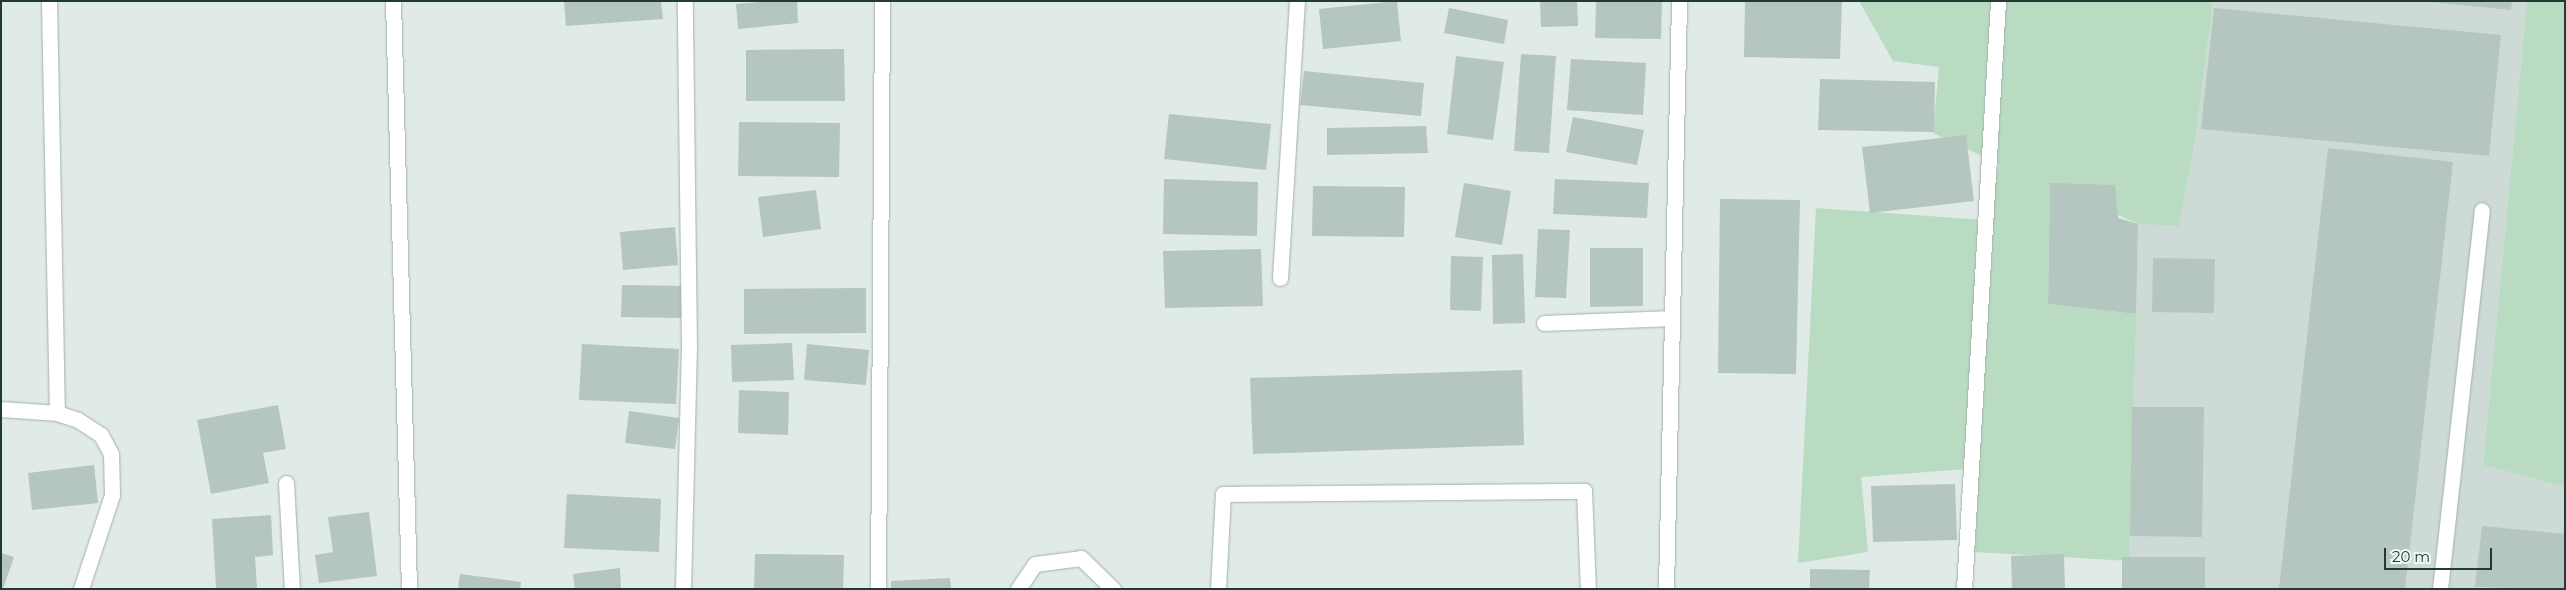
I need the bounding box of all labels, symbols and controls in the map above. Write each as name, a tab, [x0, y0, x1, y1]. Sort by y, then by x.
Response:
scale bar	[2386, 538, 2494, 570]
text: 20 m	[2392, 547, 2430, 566]

